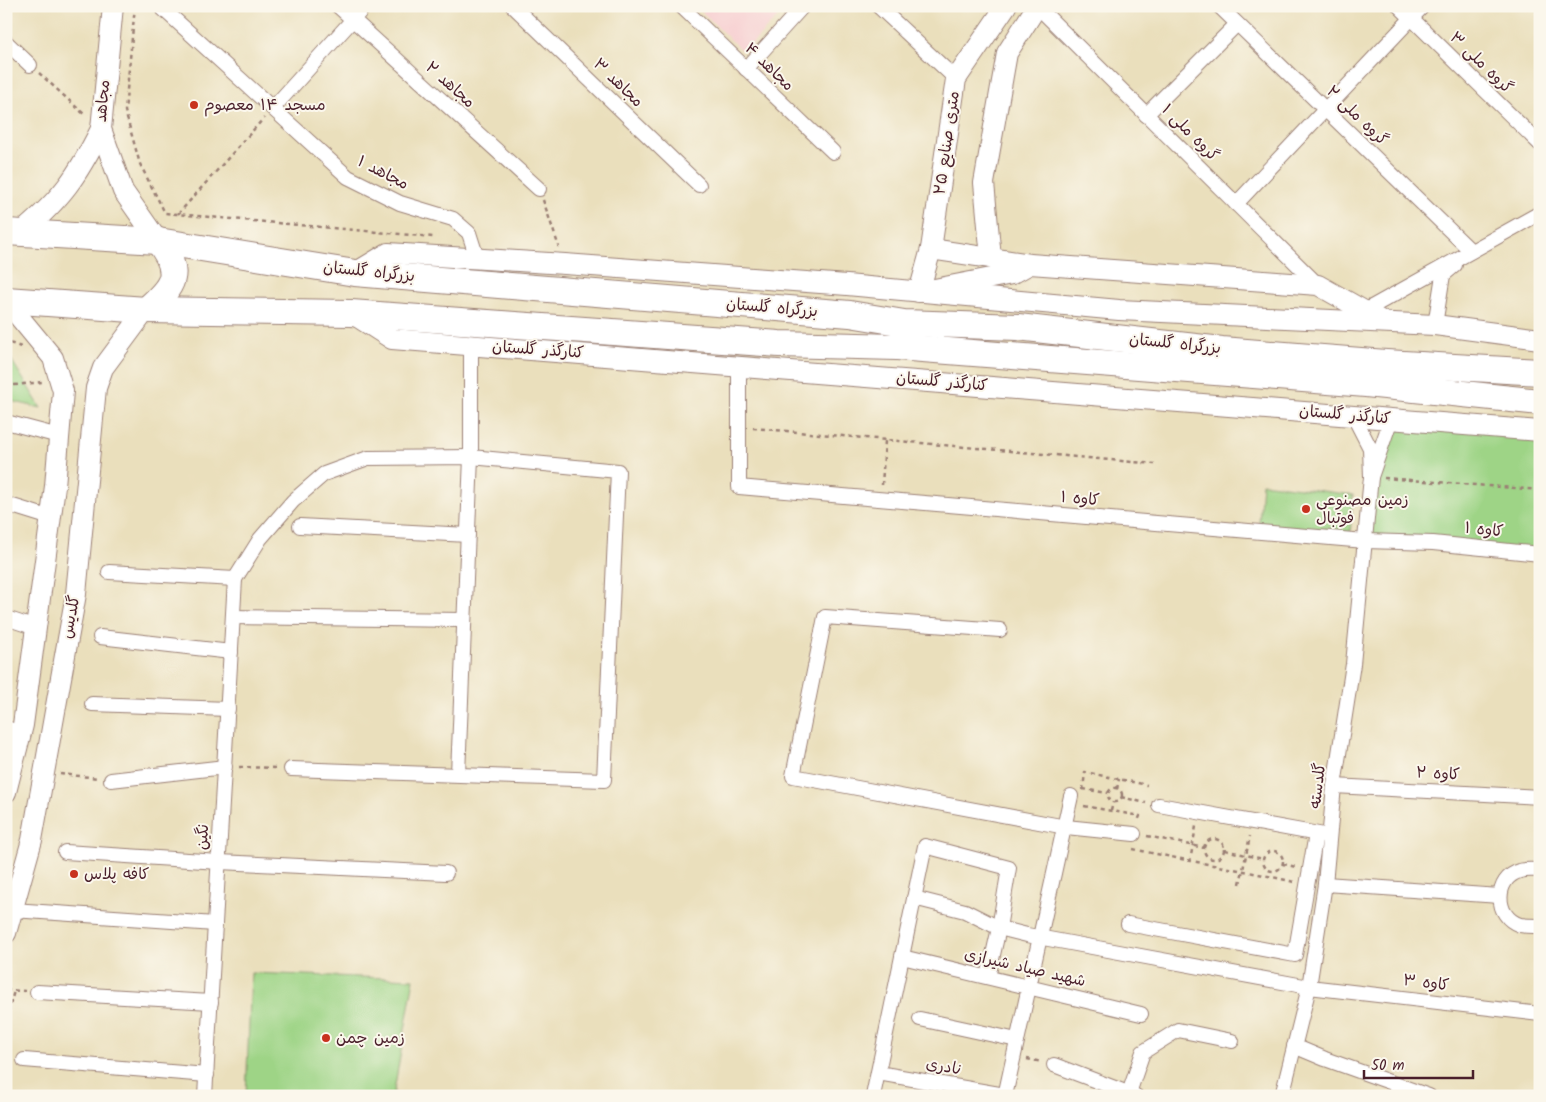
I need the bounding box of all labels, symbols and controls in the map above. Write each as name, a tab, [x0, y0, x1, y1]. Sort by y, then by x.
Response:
street label: گروه ملی ۳	[1443, 26, 1519, 100]
street label: مجاهد ۴	[738, 37, 800, 97]
street label: مجاهد ۳	[587, 52, 649, 114]
street label: مجاهد ۲	[419, 56, 481, 114]
street label: مجاهد	[89, 79, 117, 123]
street label: گروه ملی ۲	[1320, 80, 1394, 152]
street label: ۲۵ متری صنایع	[927, 89, 967, 197]
place label: مسجد ۱۴ معصوم	[204, 93, 326, 118]
street label: گروه ملی ۱	[1155, 98, 1225, 168]
marker: مسجد ۱۴ معصوم	[188, 99, 200, 111]
street label: ۱ مجاهد	[353, 149, 413, 197]
street label: بزرگراه گلستان	[322, 255, 416, 289]
street label: بزرگراه گلستان	[725, 292, 819, 324]
street label: بزرگراه گلستان	[1128, 327, 1222, 361]
street label: کنارگذر گلستان	[491, 334, 585, 366]
street label: کنارگذر گلستان	[895, 366, 989, 398]
street label: کنارگذر گلستان	[1298, 399, 1392, 431]
street label: کاوه ۱	[1060, 485, 1101, 513]
place label: زمین مصنوعی فوتبال	[1316, 488, 1409, 531]
marker: زمین مصنوعی فوتبال	[1300, 503, 1312, 515]
street label: کاوه ۱	[1463, 516, 1505, 544]
street label: گلدیس	[55, 593, 87, 641]
street label: کاوه ۲	[1415, 760, 1461, 788]
street label: گلدسته	[1303, 762, 1333, 810]
street label: نگین	[190, 823, 216, 851]
place label: کافه پلاس	[84, 862, 149, 887]
marker: کافه پلاس	[68, 868, 80, 880]
street label: شهید صیاد شیرازی	[962, 942, 1088, 994]
street label: کاوه ۳	[1402, 968, 1451, 998]
place label: زمین چمن	[336, 1026, 405, 1051]
marker: زمین چمن	[320, 1032, 332, 1044]
scale bar	[1364, 1047, 1472, 1079]
street label: نادری	[924, 1052, 964, 1082]
text: 50 m	[1371, 1054, 1405, 1078]

